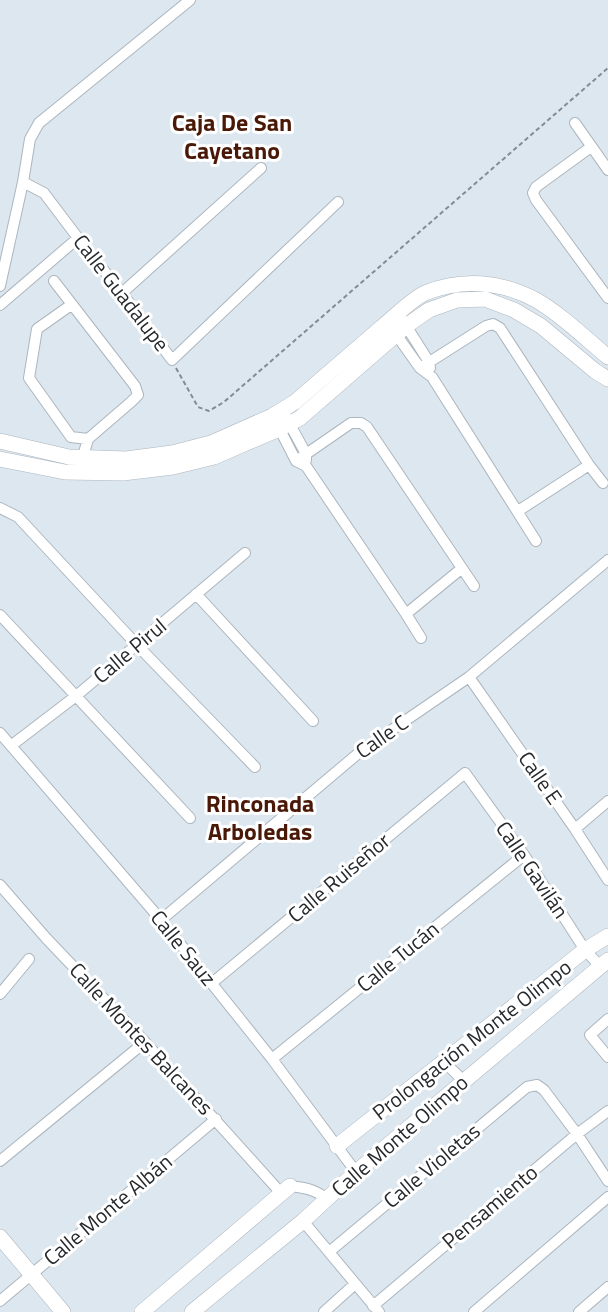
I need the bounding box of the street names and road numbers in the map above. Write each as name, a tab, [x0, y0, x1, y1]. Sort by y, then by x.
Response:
street label: Calle Guadalupe	[66, 227, 178, 358]
street label: Calle Pirul	[86, 610, 173, 691]
street label: Calle C	[348, 706, 414, 766]
street label: Calle E	[511, 744, 571, 811]
street label: Calle Gavilán	[488, 814, 577, 925]
street label: Calle Ruiseñor	[280, 825, 397, 930]
street label: Calle Sauz	[143, 903, 224, 992]
street label: Calle Tucán	[349, 913, 446, 1000]
street label: Prolongación Monte Olimpo	[365, 951, 578, 1127]
street label: Calle Montes Balcanes	[62, 955, 221, 1122]
street label: Calle Monte Olimpo	[324, 1067, 475, 1204]
street label: Calle Violetas	[376, 1115, 487, 1215]
street label: Calle Monte Albán	[36, 1146, 179, 1273]
street label: Pensamiento	[434, 1156, 544, 1256]

